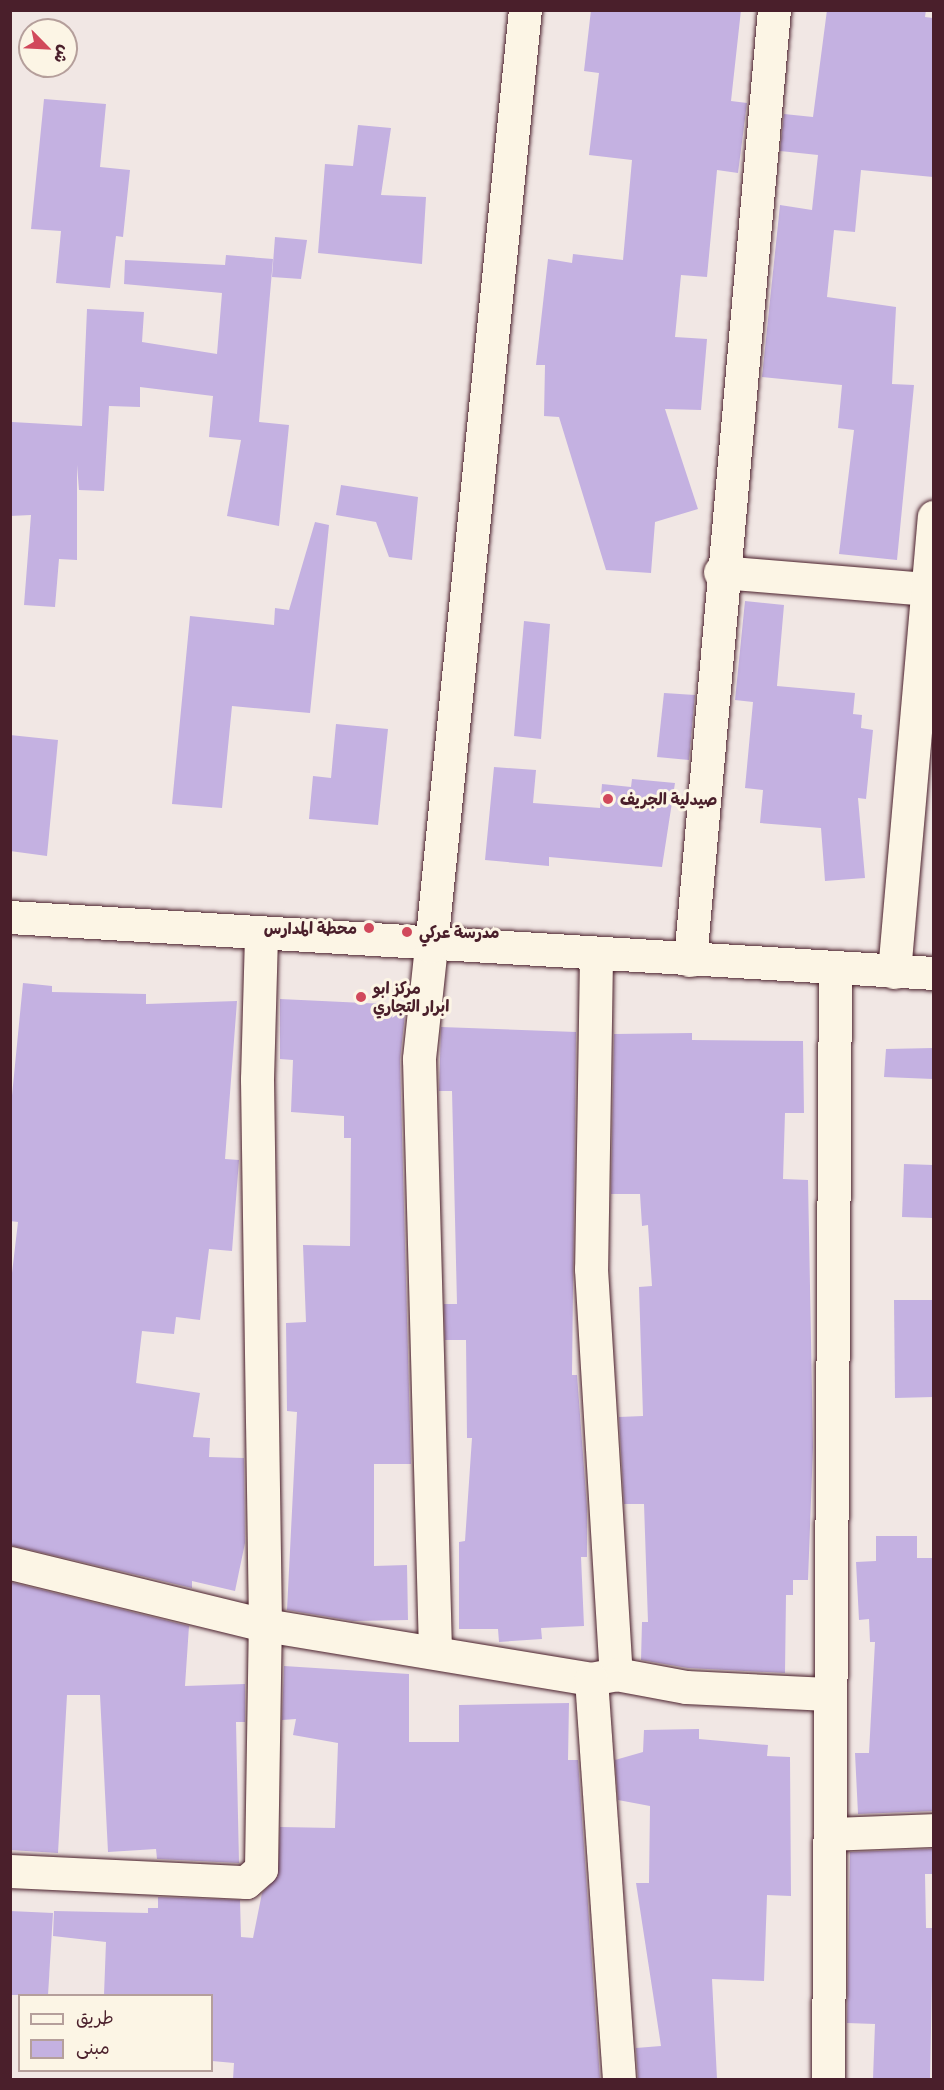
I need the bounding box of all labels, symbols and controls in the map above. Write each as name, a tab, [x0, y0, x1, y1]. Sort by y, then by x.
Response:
north arrow	[18, 18, 78, 78]
text: ش	[49, 42, 76, 67]
place label: صيدلية الجريف	[620, 789, 717, 809]
marker: صيدلية الجريف	[601, 792, 615, 806]
place label: محطة المدارس	[264, 918, 357, 938]
marker: محطة المدارس	[362, 921, 376, 935]
place label: مدرسة عركي	[419, 922, 499, 942]
marker: مدرسة عركي	[400, 925, 414, 939]
place label: مركز ابو ابرار التجاري	[373, 978, 449, 1016]
marker: مركز ابو ابرار التجاري	[354, 990, 368, 1004]
legend	[18, 1994, 213, 2072]
text: طريق	[76, 2005, 114, 2030]
text: مبنى	[76, 2035, 110, 2060]

